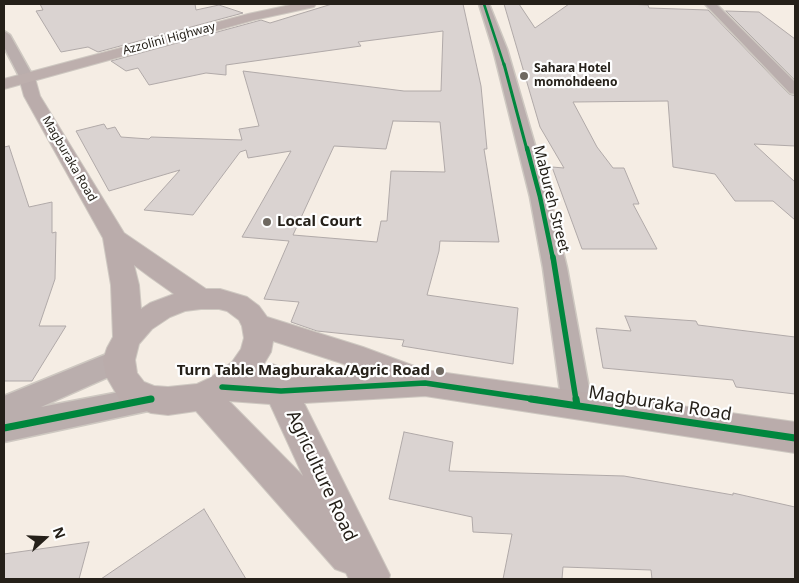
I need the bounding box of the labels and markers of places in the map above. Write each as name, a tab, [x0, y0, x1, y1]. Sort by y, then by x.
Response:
place label: Sahara Hotel momohdeeno	[534, 62, 617, 90]
marker: Sahara Hotel momohdeeno	[518, 70, 530, 82]
place label: Local Court	[277, 213, 362, 231]
marker: Local Court	[261, 216, 273, 228]
place label: Turn Table Magburaka/Agric Road	[177, 362, 430, 380]
marker: Turn Table Magburaka/Agric Road	[434, 365, 446, 377]

